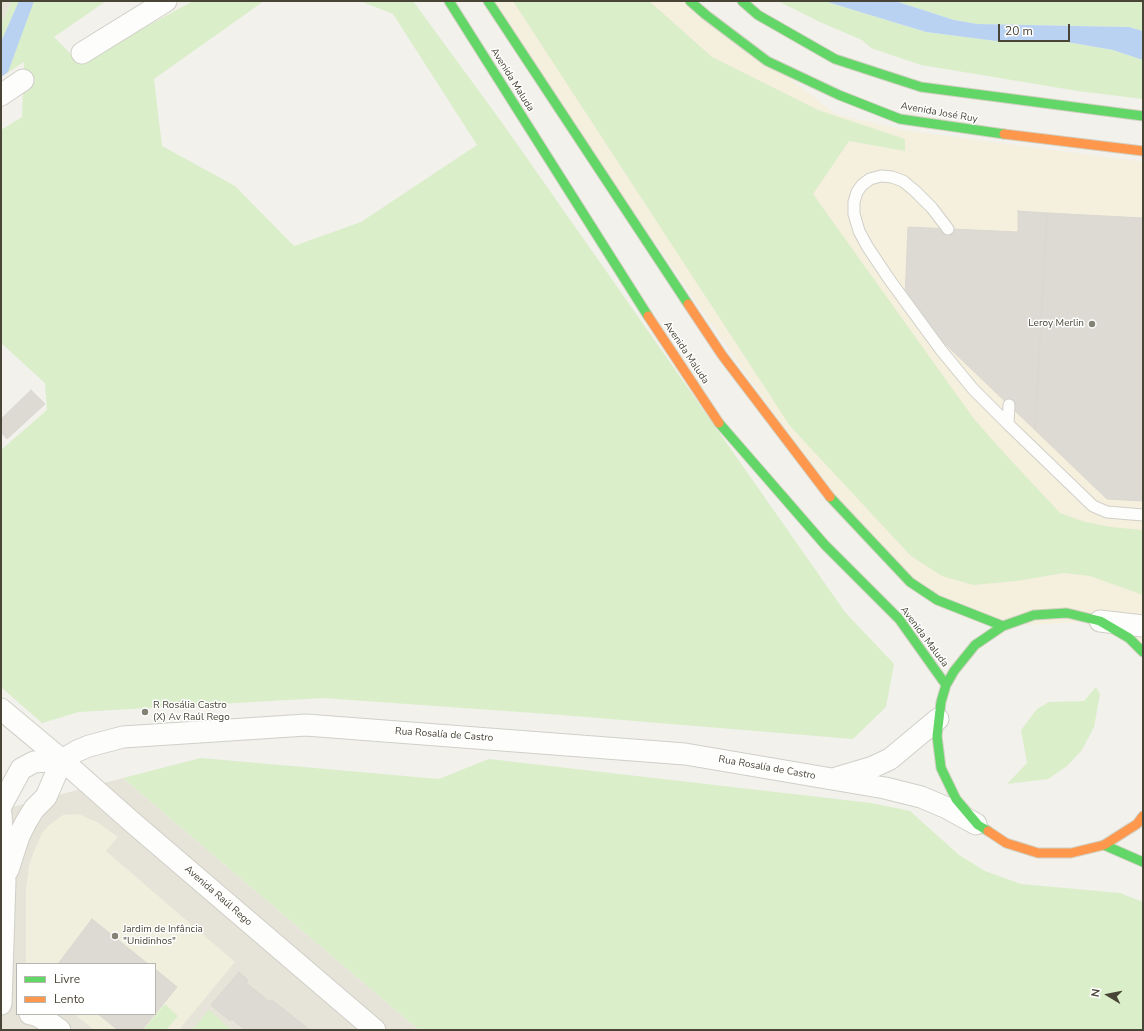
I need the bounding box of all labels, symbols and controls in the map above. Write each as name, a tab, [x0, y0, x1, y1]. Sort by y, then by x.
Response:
scale bar	[1000, 16, 1072, 42]
text: 20 m	[1005, 23, 1033, 39]
street label: Avenida Maluda	[488, 46, 536, 114]
street label: Avenida José Ruy	[900, 100, 978, 126]
place label: Leroy Merlin	[1028, 318, 1084, 330]
marker: Leroy Merlin	[1087, 319, 1097, 329]
street label: Avenida Maluda	[661, 320, 711, 386]
street label: Avenida Maluda	[897, 604, 951, 670]
place label: R Rosália Castro (X) Av Raúl Rego	[153, 700, 230, 724]
marker: R Rosália Castro (X) Av Raúl Rego	[140, 707, 150, 717]
street label: Rua Rosalía de Castro	[394, 726, 494, 744]
street label: Rua Rosalía de Castro	[717, 754, 817, 782]
street label: Avenida Raúl Rego	[182, 863, 254, 929]
place label: Jardim de Infância "Unidinhos"	[123, 924, 203, 948]
marker: Jardim de Infância "Unidinhos"	[110, 931, 120, 941]
legend	[16, 963, 156, 1015]
text: Livre	[54, 971, 80, 987]
north arrow	[1088, 975, 1128, 1015]
text: N	[1088, 987, 1104, 998]
text: Lento	[54, 991, 84, 1007]

